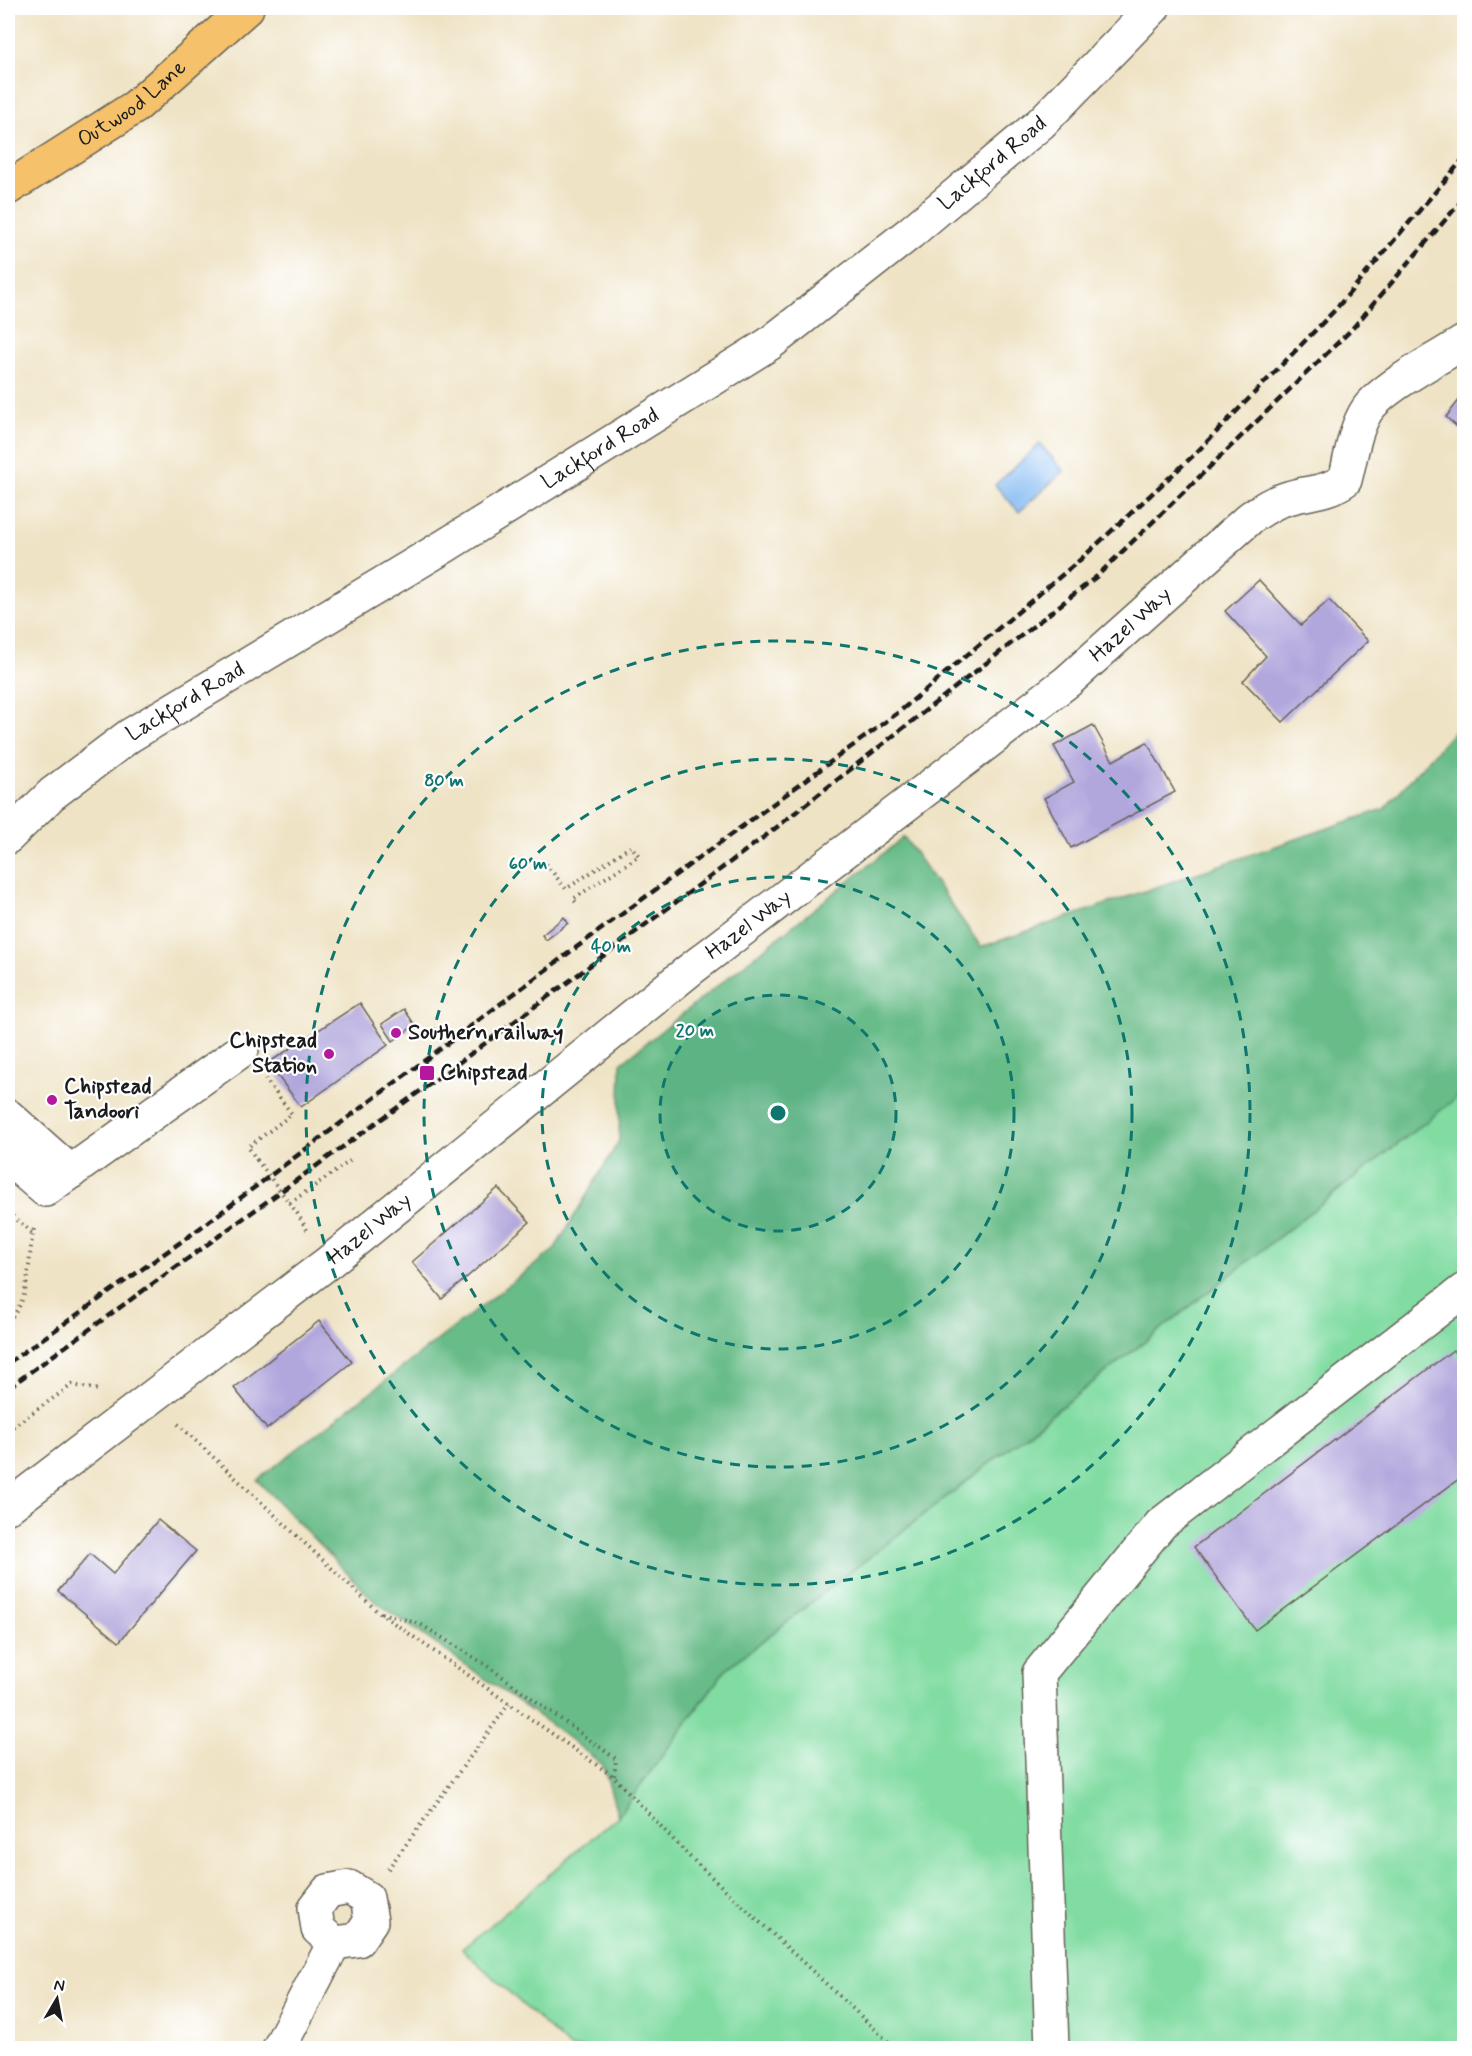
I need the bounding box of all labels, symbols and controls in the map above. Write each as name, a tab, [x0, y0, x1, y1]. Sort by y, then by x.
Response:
street label: Outwood Lane	[72, 54, 192, 154]
street label: Lackford Road	[933, 110, 1053, 217]
street label: Lackford Road	[537, 402, 665, 496]
street label: Hazel Way	[1084, 581, 1177, 669]
street label: Lackford Road	[121, 656, 250, 748]
text: 80 m	[424, 769, 464, 793]
text: 60 m	[509, 852, 547, 876]
street label: Hazel Way	[700, 883, 797, 967]
text: 40 m	[591, 935, 631, 959]
place label: Southern railway	[408, 1019, 563, 1047]
text: 20 m	[676, 1019, 714, 1043]
marker: Southern railway	[389, 1026, 403, 1040]
place label: Chipstead Station	[229, 1027, 317, 1080]
marker: Chipstead Station	[322, 1047, 336, 1061]
place label: Chipstead	[440, 1059, 528, 1087]
marker: Chipstead	[418, 1064, 436, 1082]
place label: Chipstead Tandoori	[64, 1073, 152, 1126]
marker: Chipstead Tandoori	[45, 1093, 59, 1107]
centre of rings	[768, 1103, 788, 1123]
street label: Hazel Way	[322, 1187, 417, 1272]
north arrow	[27, 1969, 87, 2029]
text: N	[52, 1974, 66, 1997]

